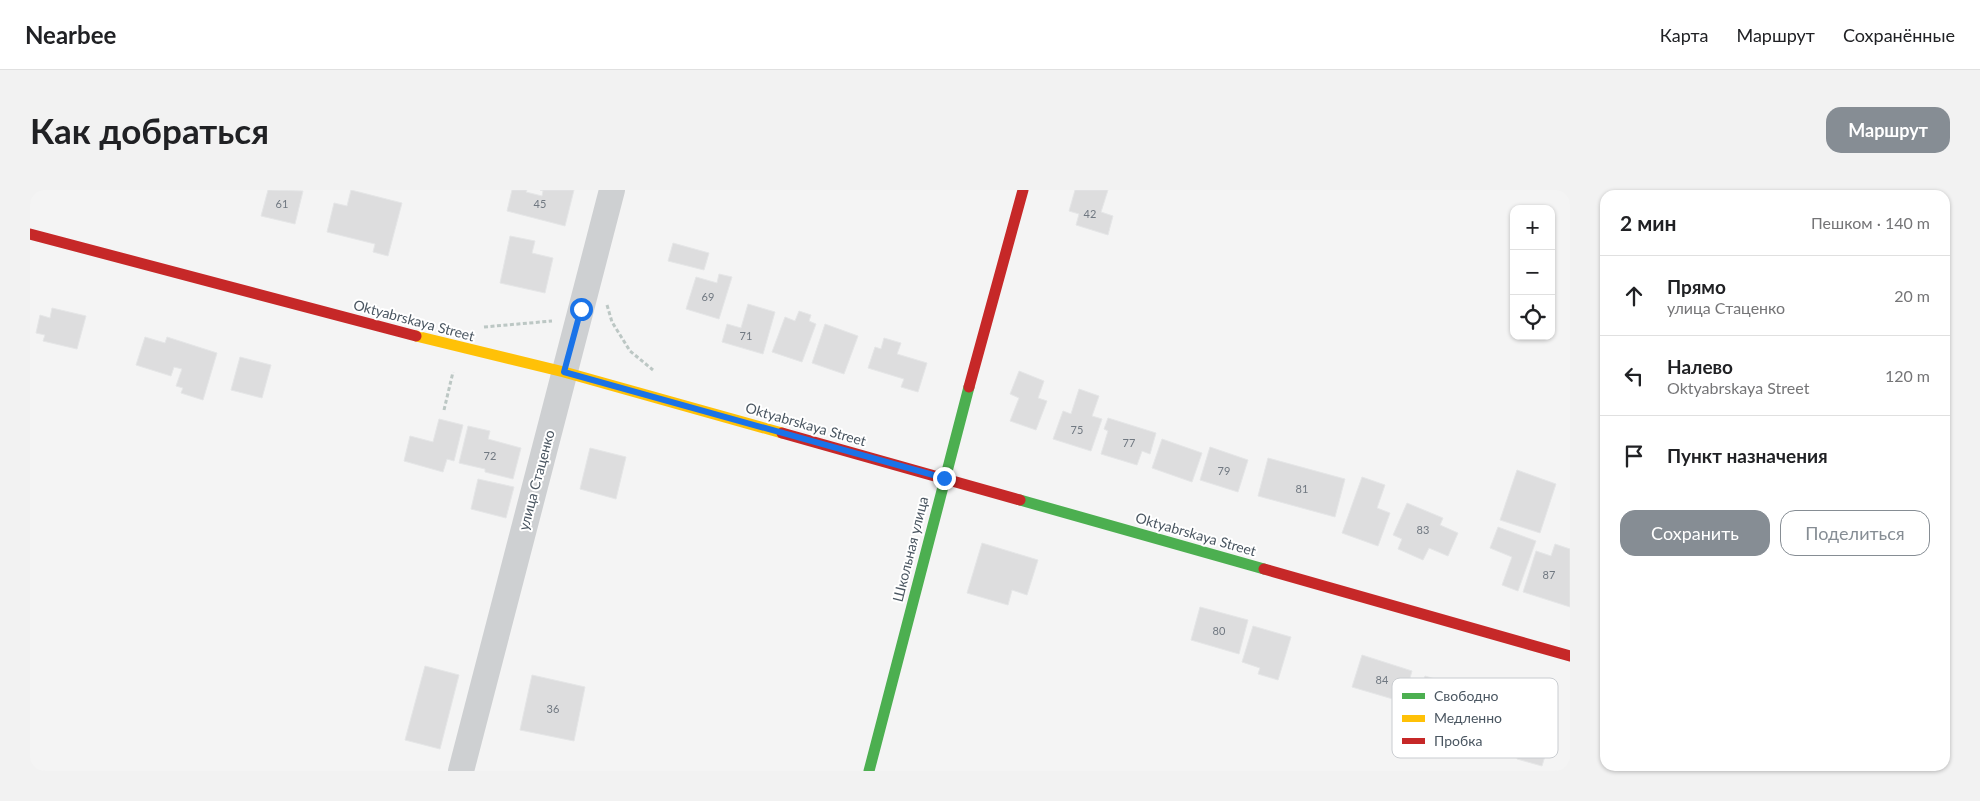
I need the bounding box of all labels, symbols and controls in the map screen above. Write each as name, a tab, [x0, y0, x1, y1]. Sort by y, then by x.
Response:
text: Nearbee	[25, 20, 116, 49]
text: Карта	[1660, 24, 1708, 46]
text: Маршрут	[1736, 24, 1815, 46]
text: Сохранённые	[1843, 24, 1955, 46]
button: Маршрут	[1826, 107, 1950, 153]
text: Как добраться	[30, 109, 269, 151]
house number: 61	[276, 197, 288, 210]
house number: 45	[534, 197, 546, 210]
map controls	[1510, 205, 1555, 340]
button: +	[1510, 205, 1555, 250]
house number: 42	[1084, 207, 1096, 220]
text: 2 мин	[1620, 210, 1677, 235]
text: Пешком · 140 m	[1811, 213, 1930, 232]
button: −	[1510, 250, 1555, 295]
text: Прямо	[1667, 275, 1726, 298]
icon: ahead	[1620, 282, 1648, 310]
text: 20 m	[1894, 286, 1930, 305]
house number: 69	[702, 290, 714, 303]
button: locate	[1510, 295, 1555, 340]
street label: Oktyabrskaya Street	[352, 296, 476, 344]
route start	[570, 298, 593, 321]
text: улица Стаценко	[1667, 298, 1785, 317]
house number: 71	[740, 329, 752, 342]
text: Налево	[1667, 355, 1733, 378]
icon: left	[1620, 362, 1648, 390]
text: 120 m	[1885, 366, 1930, 385]
text: Oktyabrskaya Street	[1667, 378, 1809, 397]
street label: Oktyabrskaya Street	[744, 399, 868, 449]
house number: 75	[1071, 423, 1083, 436]
street label: улица Стаценко	[514, 428, 558, 532]
house number: 77	[1123, 436, 1135, 449]
icon: arrive	[1620, 442, 1648, 470]
text: Пункт назначения	[1667, 444, 1828, 467]
house number: 72	[484, 449, 496, 462]
house number: 79	[1218, 464, 1230, 477]
route end	[933, 467, 956, 490]
house number: 81	[1296, 482, 1308, 495]
street label: Школьная улица	[889, 494, 931, 604]
street label: Oktyabrskaya Street	[1134, 509, 1258, 559]
button: Сохранить	[1620, 510, 1770, 556]
button: Поделиться	[1780, 510, 1930, 556]
house number: 83	[1417, 523, 1429, 536]
house number: 87	[1543, 568, 1555, 581]
house number: 80	[1213, 624, 1226, 637]
house number: 84	[1376, 673, 1389, 686]
legend	[1392, 678, 1558, 758]
text: Свободно	[1434, 687, 1499, 704]
house number: 36	[547, 702, 559, 715]
text: Медленно	[1434, 709, 1502, 726]
text: Пробка	[1434, 732, 1482, 749]

